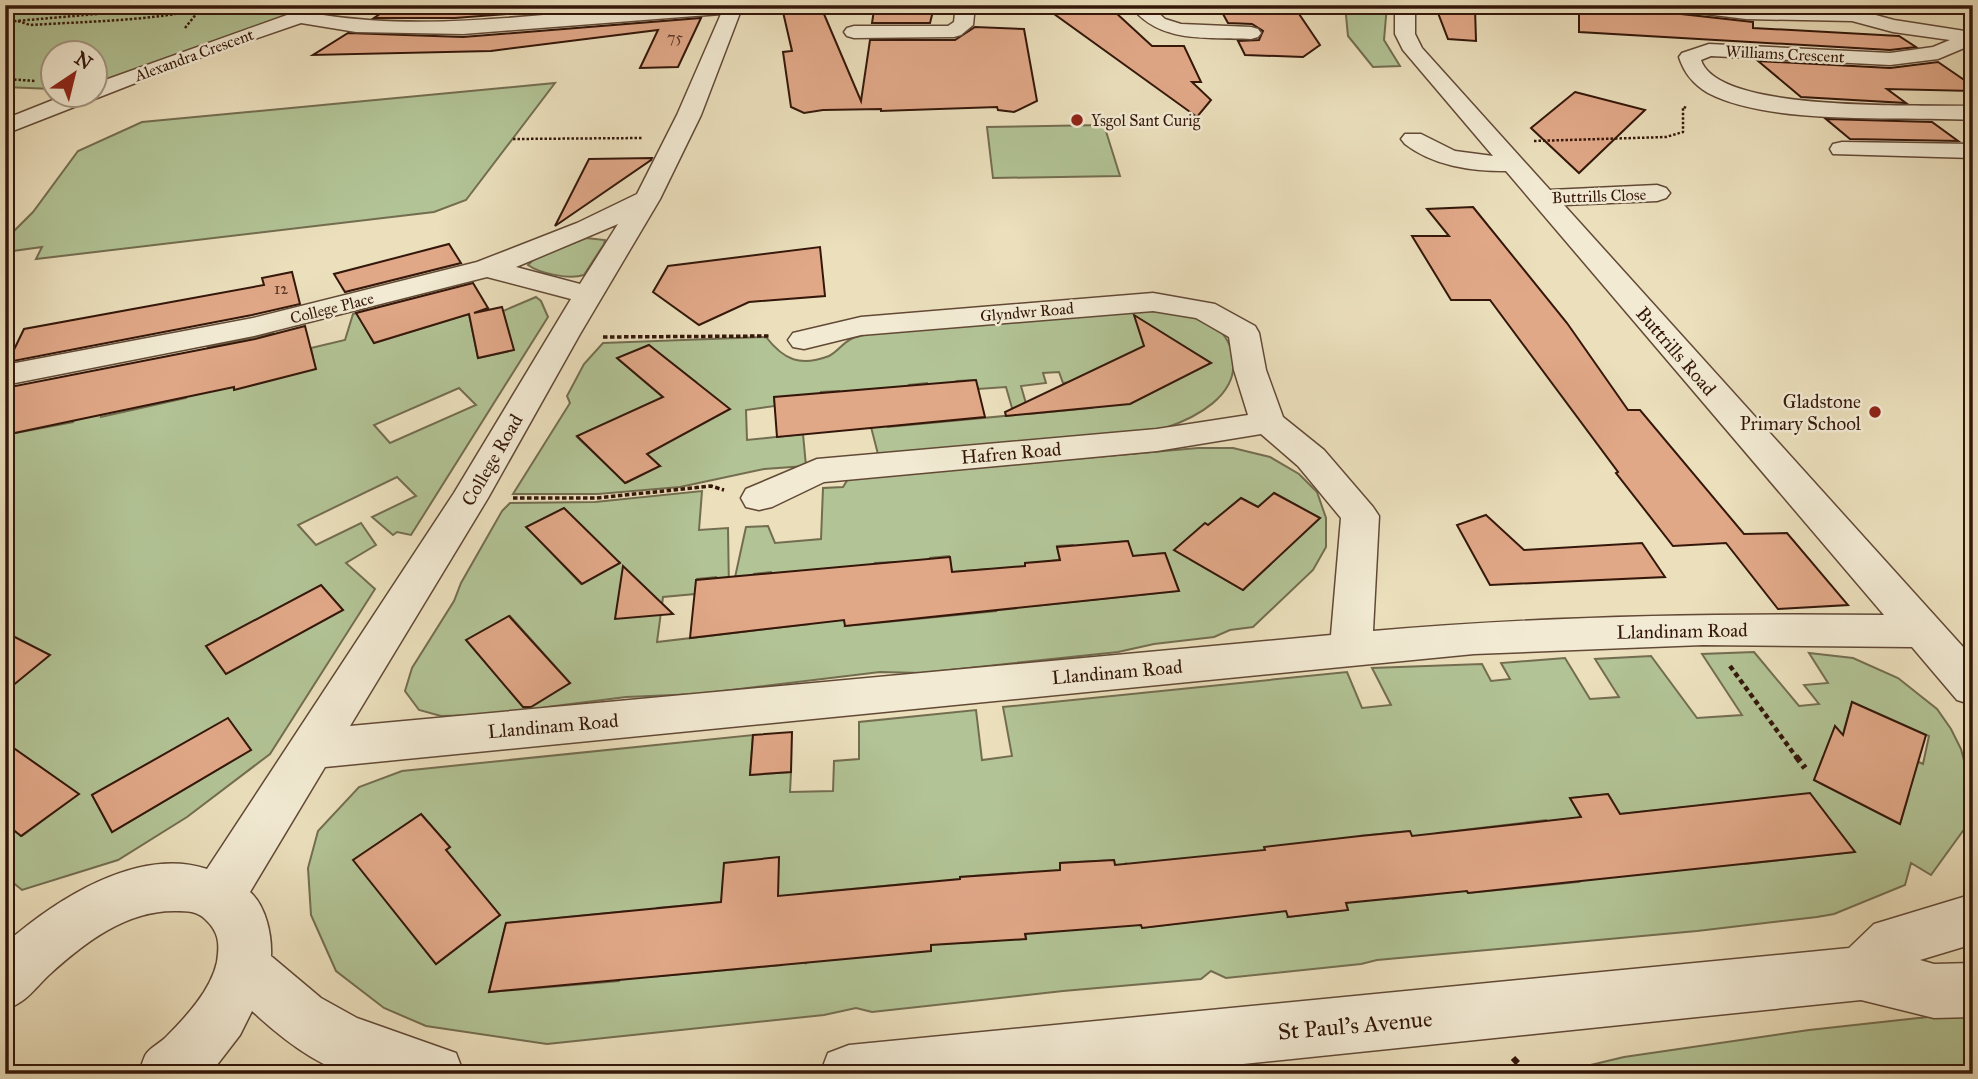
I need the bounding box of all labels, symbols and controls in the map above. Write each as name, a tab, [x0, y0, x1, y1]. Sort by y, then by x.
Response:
street label: Alexandra Crescent	[131, 25, 256, 86]
house number: 75	[667, 28, 684, 47]
north arrow	[38, 38, 108, 108]
street label: Williams Crescent	[1725, 41, 1845, 67]
text: N	[70, 46, 97, 75]
place label: Ysgol Sant Curig	[1091, 111, 1201, 131]
marker: Ysgol Sant Curig	[1069, 112, 1085, 128]
street label: Buttrills Close	[1551, 185, 1647, 207]
house number: 12	[274, 279, 288, 298]
street label: College Place	[288, 288, 376, 329]
street label: Glyndwr Road	[979, 298, 1075, 326]
street label: Buttrills Road	[1631, 302, 1721, 401]
place label: Gladstone Primary School	[1740, 390, 1862, 435]
marker: Gladstone Primary School	[1867, 404, 1883, 420]
street label: College Road	[457, 410, 529, 510]
street label: Hafren Road	[960, 437, 1063, 469]
street label: Llandinam Road	[1616, 618, 1748, 644]
street label: Llandinam Road	[1051, 655, 1184, 689]
street label: Llandinam Road	[487, 709, 620, 743]
street label: St Paul's Avenue	[1276, 1004, 1434, 1046]

